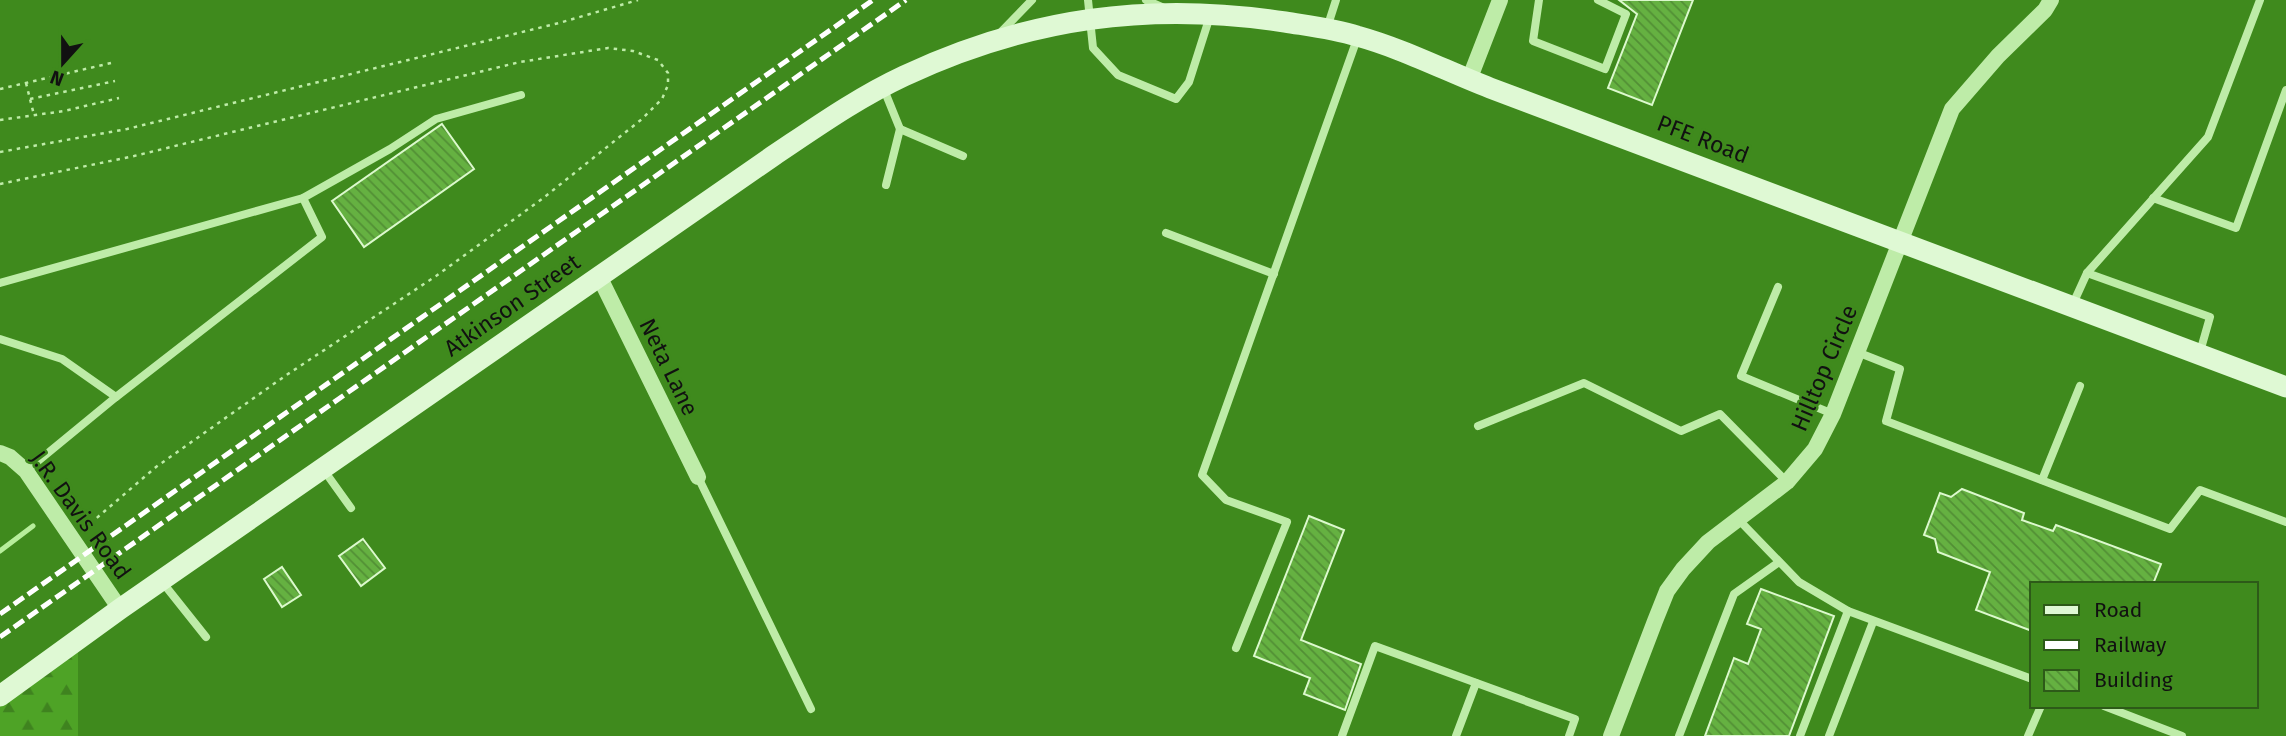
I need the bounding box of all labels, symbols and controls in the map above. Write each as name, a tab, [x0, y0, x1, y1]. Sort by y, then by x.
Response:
north arrow	[28, 28, 98, 98]
text: N	[47, 65, 67, 91]
street label: PFE Road	[1653, 109, 1753, 169]
street label: Atkinson Street	[439, 247, 586, 362]
street label: Hilltop Circle	[1785, 301, 1863, 435]
street label: Neta Lane	[633, 314, 705, 420]
street label: J.R. Davis Road	[25, 445, 137, 585]
legend	[2030, 582, 2258, 708]
text: Road	[2094, 597, 2142, 623]
text: Railway	[2094, 632, 2167, 658]
text: Building	[2094, 667, 2173, 693]

